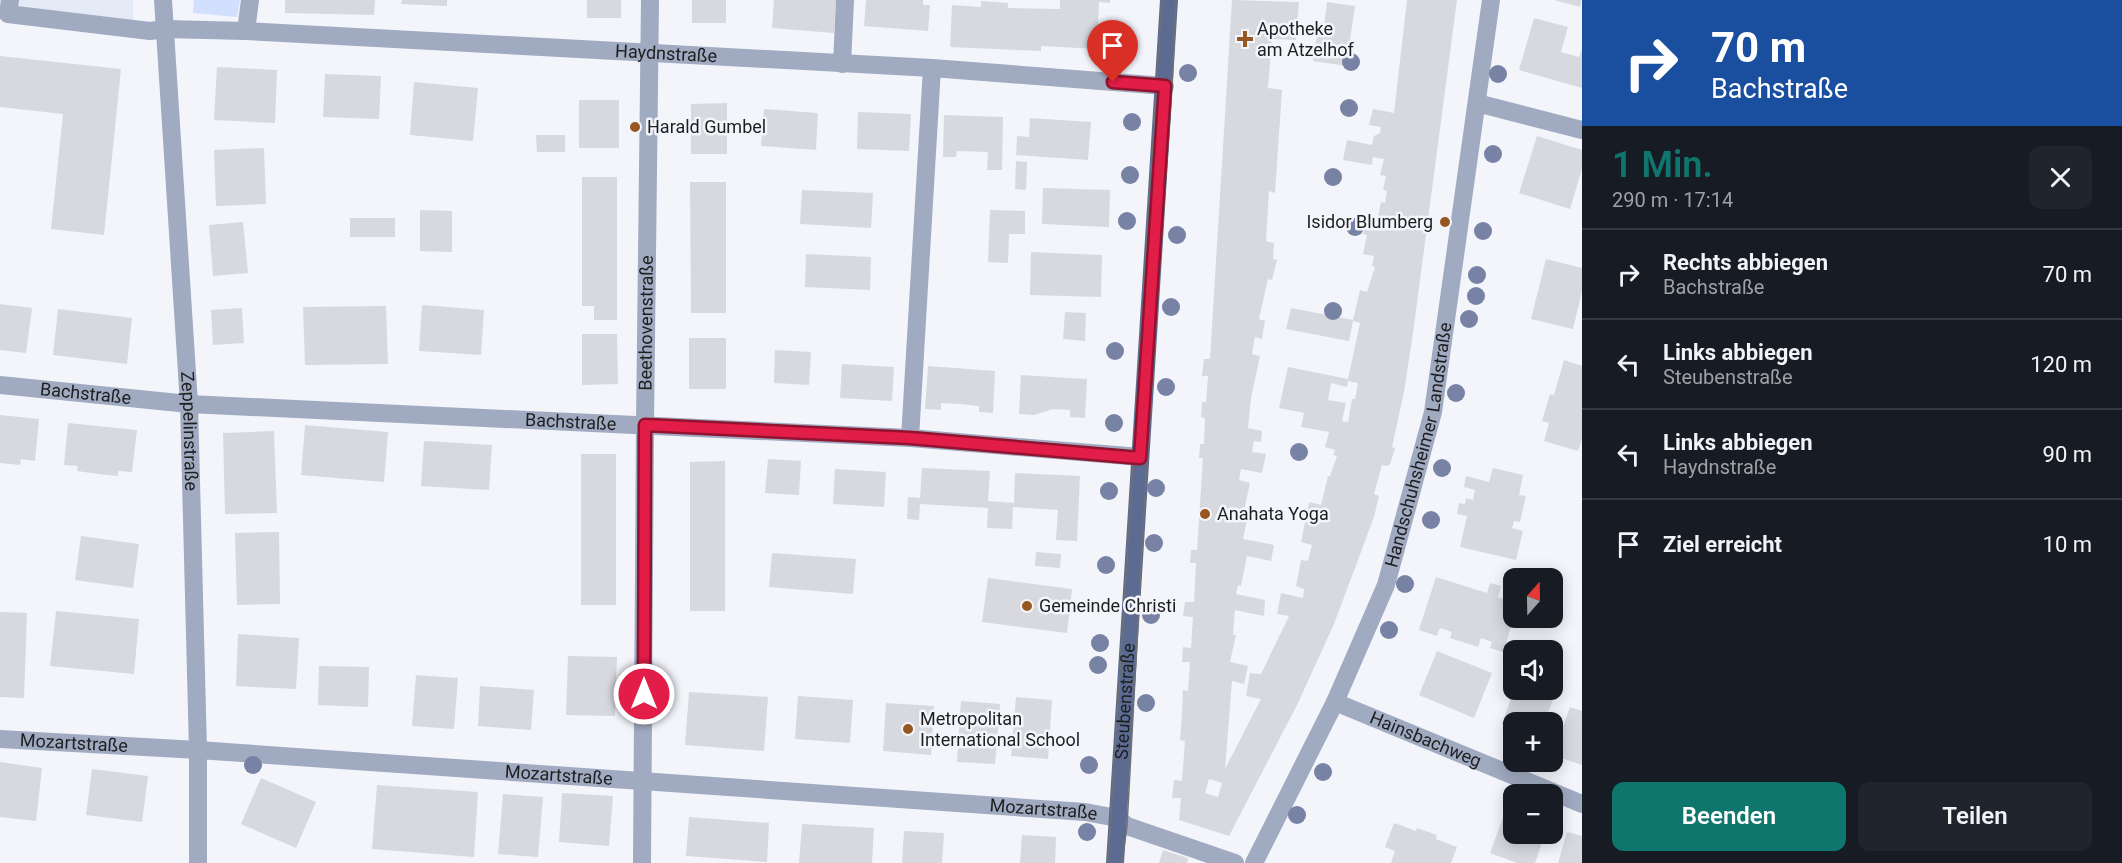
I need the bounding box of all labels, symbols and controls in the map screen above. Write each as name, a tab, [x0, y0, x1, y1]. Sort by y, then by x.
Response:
place label: Apotheke am Atzelhof	[1257, 18, 1354, 60]
pin	[1087, 20, 1138, 82]
text: 70 m	[1711, 23, 1806, 72]
icon: right	[1612, 24, 1690, 102]
icon: arrive	[1096, 29, 1129, 62]
marker: Apotheke am Atzelhof	[1238, 32, 1252, 46]
street label: Haydnstraße	[615, 40, 718, 66]
text: Bachstraße	[1711, 73, 1848, 105]
place label: Harald Gumbel	[647, 116, 766, 137]
marker: Harald Gumbel	[628, 120, 642, 134]
text: 1 Min.	[1612, 144, 1713, 186]
button: close	[2029, 146, 2092, 209]
text: 290 m · 17:14	[1612, 188, 1733, 212]
place label: Isidor Blumberg	[1306, 211, 1433, 232]
marker: Isidor Blumberg	[1438, 215, 1452, 229]
text: Rechts abbiegen	[1663, 250, 1828, 275]
street label: Beethovenstraße	[634, 255, 657, 391]
icon: right	[1612, 258, 1645, 291]
text: 70 m	[2043, 262, 2092, 287]
text: Bachstraße	[1663, 275, 1764, 299]
street label: Handschuhsheimer Landstraße	[1380, 321, 1455, 570]
text: Links abbiegen	[1663, 340, 1813, 365]
icon: left	[1612, 348, 1645, 381]
text: 120 m	[2030, 352, 2092, 377]
text: Steubenstraße	[1663, 365, 1793, 389]
street label: Zeppelinstraße	[177, 371, 202, 491]
street label: Bachstraße	[39, 378, 132, 408]
street label: Bachstraße	[525, 409, 617, 434]
text: Links abbiegen	[1663, 430, 1813, 455]
icon: left	[1612, 438, 1645, 471]
text: 90 m	[2043, 442, 2092, 467]
text: Haydnstraße	[1663, 455, 1776, 479]
place label: Anahata Yoga	[1217, 503, 1329, 524]
marker: Anahata Yoga	[1198, 507, 1212, 521]
icon: arrive	[1612, 528, 1645, 561]
text: Ziel erreicht	[1663, 532, 1782, 557]
text: 10 m	[2043, 532, 2092, 557]
north arrow	[1503, 568, 1563, 628]
map controls	[1503, 568, 1563, 844]
place label: Gemeinde Christi	[1039, 595, 1176, 616]
marker: Gemeinde Christi	[1020, 599, 1034, 613]
button: sound	[1503, 640, 1563, 700]
street label: Steubenstraße	[1110, 642, 1139, 760]
position arrow	[612, 662, 676, 726]
street label: Hainsbachweg	[1367, 707, 1485, 771]
place label: Metropolitan International School	[920, 708, 1080, 750]
button: +	[1503, 712, 1563, 772]
marker: Metropolitan International School	[901, 722, 915, 736]
street label: Mozartstraße	[19, 729, 128, 756]
street label: Mozartstraße	[504, 760, 613, 789]
button: Beenden	[1612, 782, 1846, 851]
button: Teilen	[1858, 782, 2092, 851]
button: −	[1503, 784, 1563, 844]
street label: Mozartstraße	[989, 794, 1099, 824]

